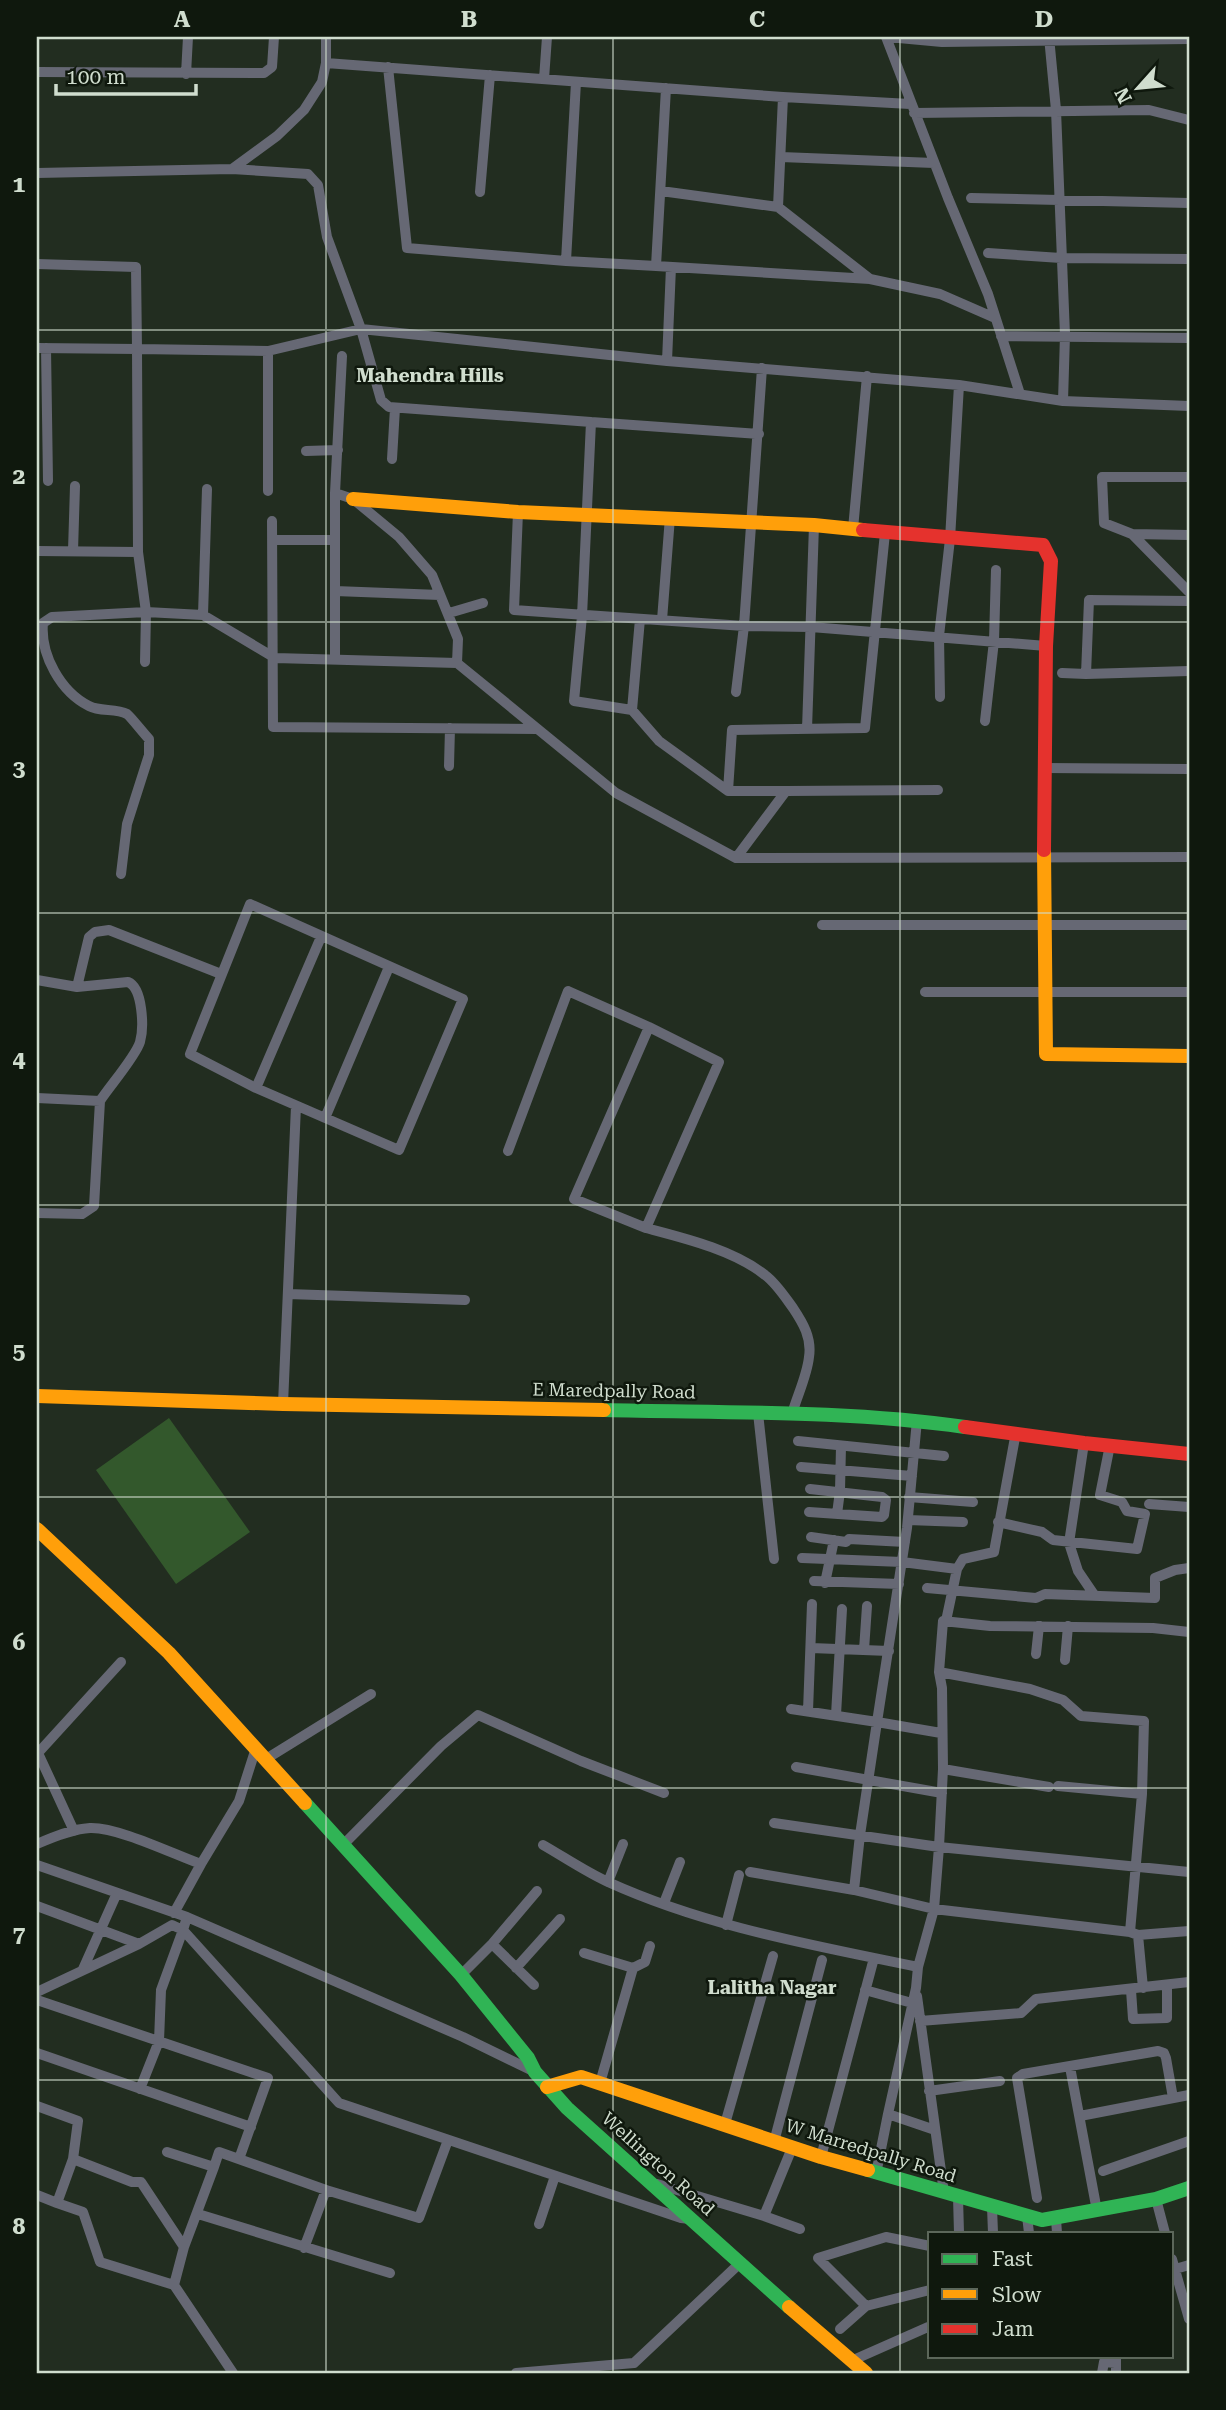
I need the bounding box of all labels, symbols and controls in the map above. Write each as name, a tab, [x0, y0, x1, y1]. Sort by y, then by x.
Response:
text: A	[174, 6, 191, 33]
text: B	[461, 6, 477, 33]
text: C	[749, 6, 765, 33]
text: D	[1035, 6, 1053, 33]
scale bar	[56, 52, 196, 96]
north arrow	[1104, 52, 1174, 122]
text: 100 m	[66, 65, 126, 89]
text: N	[1110, 83, 1137, 107]
text: 1	[13, 171, 26, 198]
district label: Mahendra Hills	[356, 364, 504, 387]
text: 2	[13, 463, 25, 490]
text: 3	[13, 755, 26, 782]
text: 4	[13, 1046, 26, 1073]
text: 5	[13, 1338, 26, 1365]
street label: E Maredpally Road	[532, 1379, 696, 1402]
text: 6	[13, 1629, 26, 1656]
text: 7	[13, 1921, 26, 1948]
district label: Lalitha Nagar	[707, 1976, 837, 1999]
street label: Wellington Road	[598, 2108, 719, 2220]
street label: W Marredpally Road	[783, 2115, 960, 2187]
text: 8	[13, 2213, 26, 2240]
legend	[928, 2232, 1174, 2358]
text: Fast	[992, 2247, 1033, 2271]
text: Slow	[992, 2283, 1042, 2307]
text: Jam	[992, 2317, 1034, 2341]

